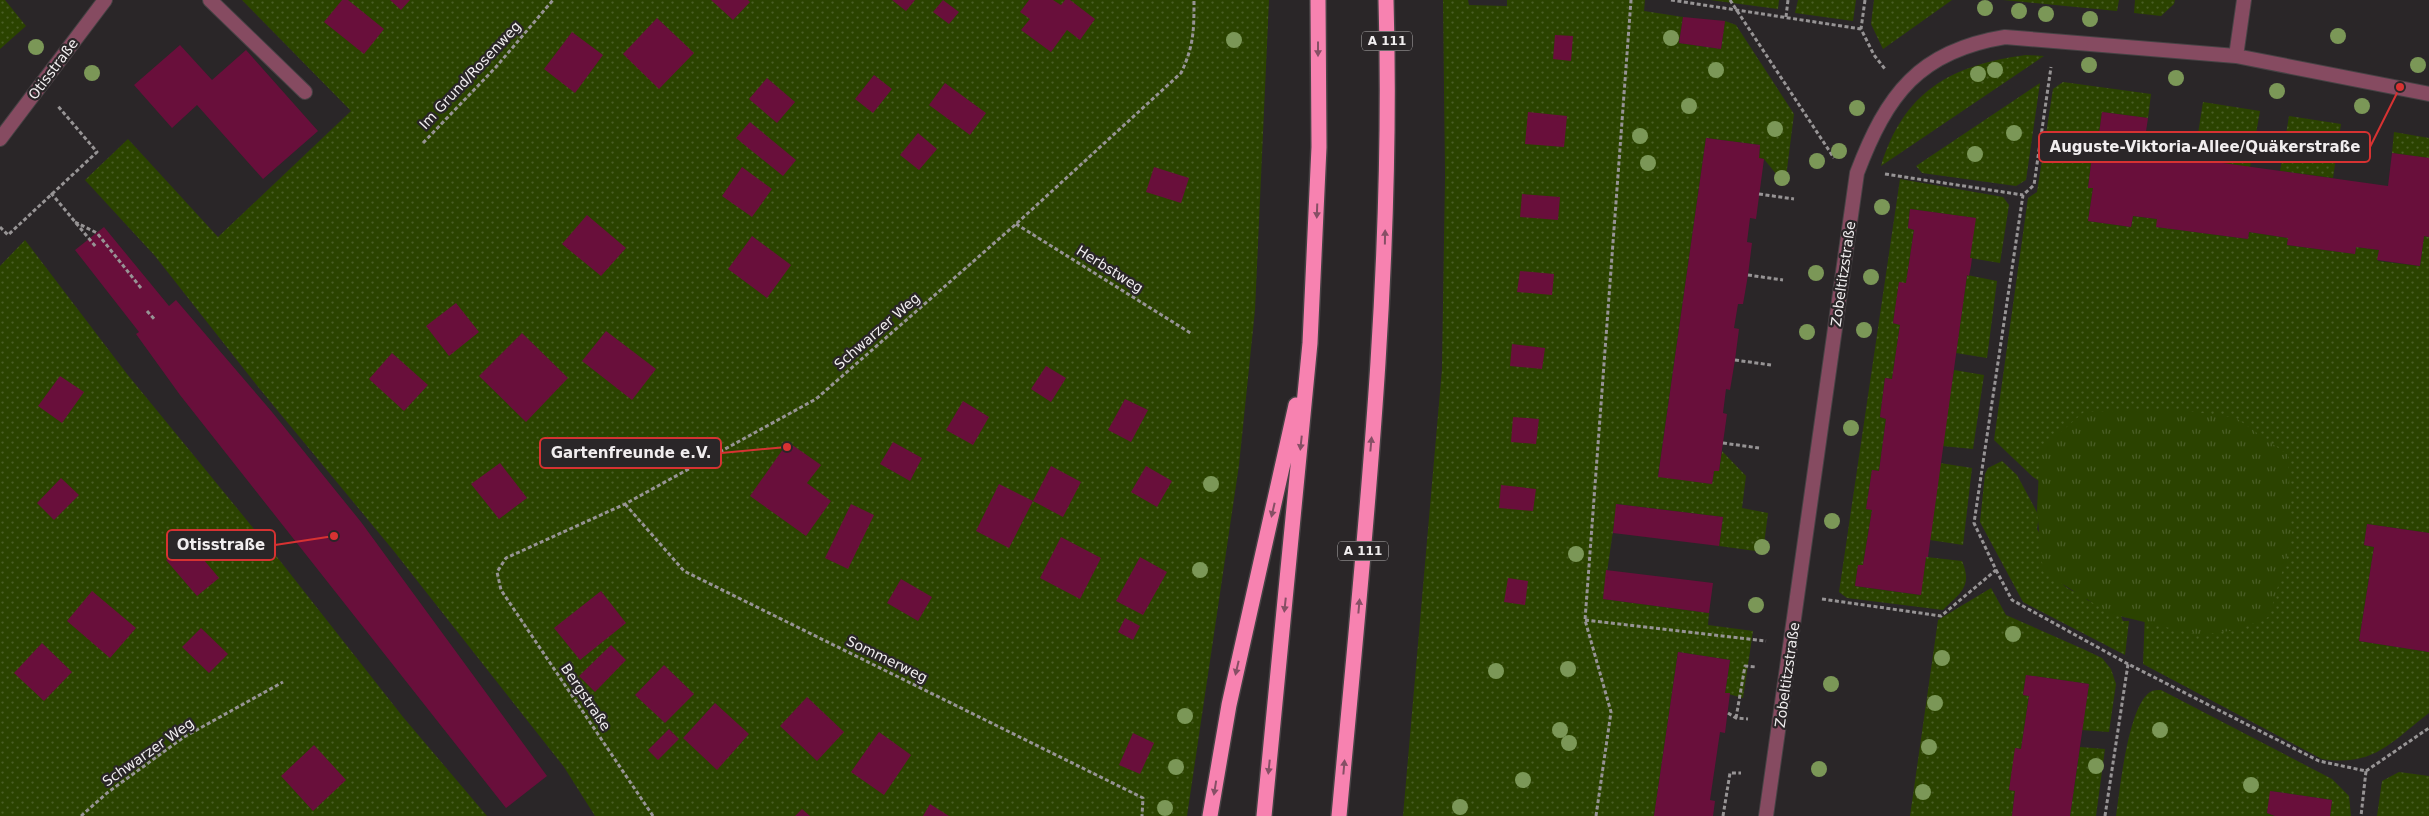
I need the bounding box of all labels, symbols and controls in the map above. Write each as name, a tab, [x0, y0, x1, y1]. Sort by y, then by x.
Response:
street label: Im Grund/Rosenweg	[416, 18, 524, 132]
road number: A 111	[1362, 31, 1412, 50]
street label: Otisstraße	[25, 35, 81, 103]
one-way arrow	[1314, 41, 1322, 57]
callout: Auguste-Viktoria-Allee/Quäkerstraße	[2039, 132, 2370, 162]
text: Auguste-Viktoria-Allee/Quäkerstraße	[2050, 138, 2360, 156]
one-way arrow	[1312, 203, 1320, 219]
street label: Zobeltitzstraße	[1828, 220, 1858, 328]
one-way arrow	[1381, 229, 1389, 245]
street label: Herbstweg	[1074, 242, 1146, 296]
street label: Schwarzer Weg	[831, 290, 923, 372]
one-way arrow	[1368, 435, 1376, 451]
one-way arrow	[1296, 436, 1304, 452]
callout: Gartenfreunde e.V.	[540, 438, 721, 468]
text: Gartenfreunde e.V.	[551, 444, 711, 462]
one-way arrow	[1269, 502, 1277, 517]
callout: Otisstraße	[167, 530, 275, 560]
text: Otisstraße	[177, 536, 265, 554]
road number: A 111	[1338, 542, 1388, 560]
one-way arrow	[1355, 597, 1363, 613]
one-way arrow	[1281, 598, 1289, 614]
street label: Zobeltitzstraße	[1772, 621, 1802, 729]
street label: Sommerweg	[844, 633, 930, 685]
street label: Bergstraße	[558, 661, 614, 733]
one-way arrow	[1233, 661, 1241, 676]
street label: Schwarzer Weg	[99, 714, 197, 790]
one-way arrow	[1265, 759, 1273, 775]
one-way arrow	[1340, 759, 1348, 775]
one-way arrow	[1211, 780, 1219, 796]

